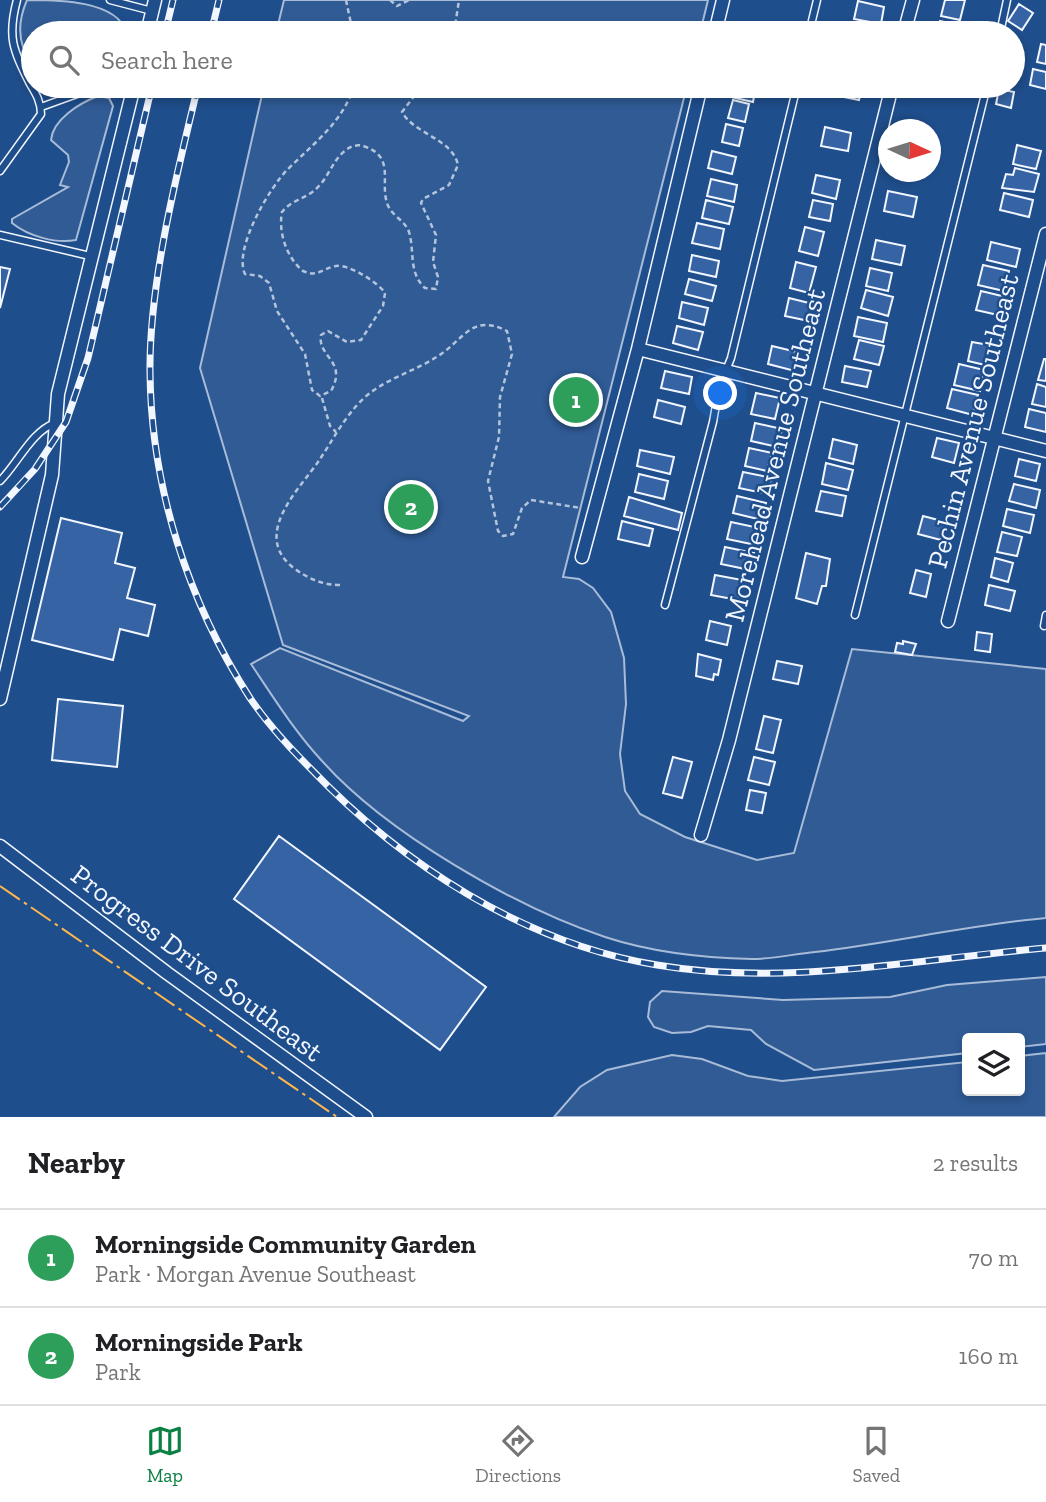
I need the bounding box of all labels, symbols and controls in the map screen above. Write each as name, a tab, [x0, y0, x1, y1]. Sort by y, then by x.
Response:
search box	[21, 21, 1025, 98]
icon: search	[45, 41, 83, 79]
text: Search here	[101, 44, 233, 76]
north arrow	[878, 119, 941, 182]
street label: Pechin Avenue Southeast	[920, 270, 1026, 572]
street label: Morehead Avenue Southeast	[718, 284, 833, 625]
pin: 1	[553, 374, 599, 426]
your location	[703, 376, 737, 410]
pin: 2	[388, 481, 434, 533]
street label: Progress Drive Southeast	[65, 858, 330, 1069]
map controls	[962, 1033, 1025, 1096]
button: layers	[962, 1033, 1025, 1096]
text: Nearby	[28, 1145, 125, 1181]
text: 2 results	[933, 1149, 1018, 1177]
text: Morningside Community Garden	[95, 1228, 476, 1260]
text: 1	[46, 1244, 56, 1272]
text: 70 m	[969, 1244, 1018, 1272]
text: Park · Morgan Avenue Southeast	[95, 1260, 416, 1288]
text: Morningside Park	[95, 1326, 303, 1358]
text: 2	[45, 1342, 57, 1370]
text: 160 m	[959, 1342, 1018, 1370]
text: Park	[95, 1358, 141, 1386]
tab: Map	[146, 1422, 184, 1487]
tab: Directions	[475, 1422, 561, 1487]
tab: Saved	[853, 1422, 900, 1487]

